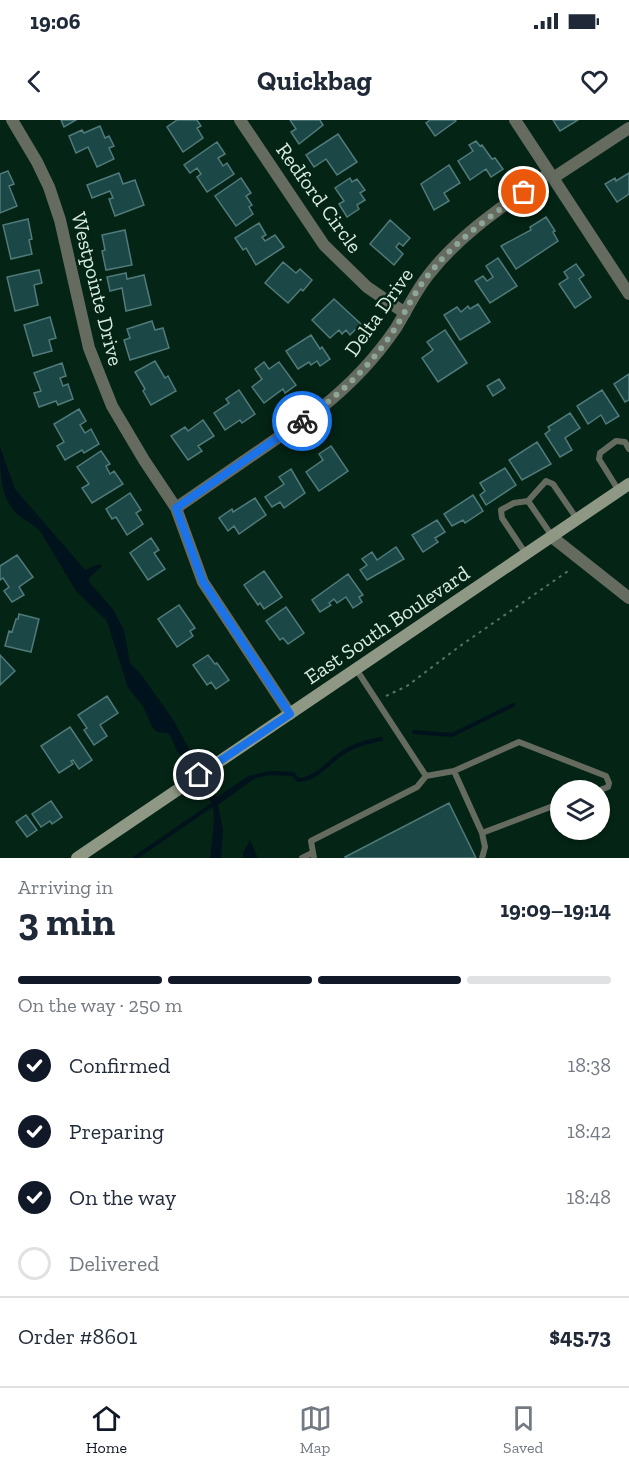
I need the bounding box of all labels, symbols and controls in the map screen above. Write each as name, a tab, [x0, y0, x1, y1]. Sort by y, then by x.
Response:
text: 19:06	[30, 8, 81, 35]
icon: back	[18, 65, 51, 98]
text: Quickbag	[257, 65, 372, 97]
icon: heart	[578, 65, 611, 98]
street label: Redford Circle	[271, 138, 368, 258]
pin	[498, 166, 549, 217]
icon: bag	[507, 175, 540, 208]
street label: Westpointe Drive	[66, 209, 129, 368]
street label: Delta Drive	[339, 263, 418, 361]
courier	[272, 391, 332, 451]
icon: bike	[286, 405, 319, 438]
street label: East South Boulevard	[299, 560, 474, 689]
pin	[173, 749, 224, 800]
icon: home	[182, 758, 215, 791]
map controls	[550, 780, 610, 840]
button: layers	[550, 780, 610, 840]
text: Arriving in	[18, 875, 113, 899]
text: 19:09–19:14	[500, 896, 611, 923]
text: 3 min	[18, 898, 115, 945]
text: On the way · 250 m	[18, 993, 182, 1017]
icon: check	[18, 1049, 51, 1082]
text: Confirmed	[69, 1052, 170, 1079]
text: 18:38	[568, 1053, 611, 1077]
icon: check	[18, 1115, 51, 1148]
text: Preparing	[69, 1118, 164, 1145]
text: 18:42	[567, 1119, 611, 1143]
icon: check	[18, 1181, 51, 1214]
text: On the way	[69, 1184, 176, 1211]
text: 18:48	[567, 1185, 611, 1209]
text: Delivered	[69, 1250, 159, 1277]
text: Order #8601	[18, 1323, 137, 1350]
text: $45.73	[549, 1323, 611, 1350]
tab: Home	[86, 1402, 127, 1457]
tab: Map	[299, 1402, 332, 1457]
tab: Saved	[503, 1402, 543, 1457]

